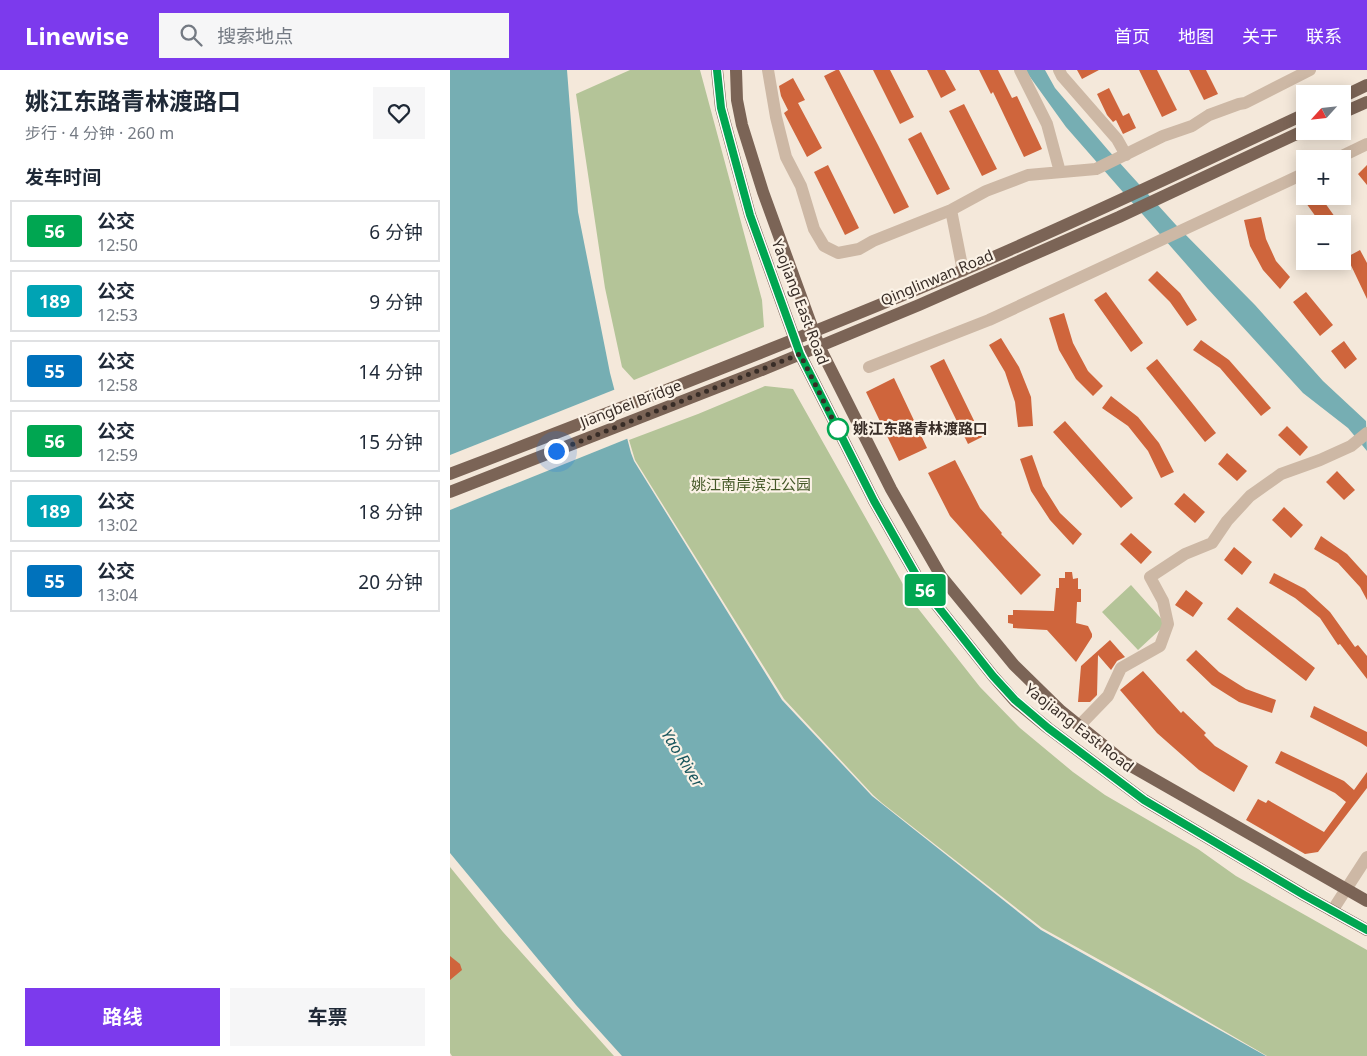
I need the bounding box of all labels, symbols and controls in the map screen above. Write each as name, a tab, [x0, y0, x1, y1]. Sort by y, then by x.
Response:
search box	[159, 13, 509, 58]
text: Linewise	[25, 19, 129, 52]
icon: search	[177, 21, 205, 49]
text: 搜索地点	[217, 23, 293, 49]
text: 首页	[1114, 24, 1150, 48]
text: 地图	[1178, 24, 1214, 48]
text: 关于	[1242, 24, 1278, 48]
text: 联系	[1306, 24, 1342, 48]
text: 姚江东路青林渡路口	[25, 84, 241, 117]
north arrow	[1296, 85, 1351, 140]
map controls	[1296, 85, 1351, 270]
button: heart	[373, 87, 425, 139]
text: 步行 · 4 分钟 · 260 m	[25, 122, 174, 144]
button: +	[1296, 150, 1351, 205]
text: 发车时间	[25, 164, 101, 190]
text: 公交	[97, 208, 135, 234]
button: −	[1296, 215, 1351, 270]
text: 56	[44, 219, 65, 243]
text: 6 分钟	[369, 219, 423, 245]
text: 12:50	[97, 234, 138, 256]
street label: Yaojiang East Road	[768, 236, 834, 367]
street label: Qinglinwan Road	[877, 244, 996, 310]
text: 公交	[97, 278, 135, 304]
text: 189	[39, 289, 70, 313]
text: 9 分钟	[369, 289, 423, 315]
text: 12:53	[97, 304, 138, 326]
text: 公交	[97, 348, 135, 374]
text: 55	[44, 359, 65, 383]
text: 14 分钟	[358, 359, 423, 385]
text: 12:58	[97, 374, 138, 396]
street label: Jiangbei Bridge	[575, 375, 684, 432]
text: 公交	[97, 418, 135, 444]
marker: 姚江东路青林渡路口	[827, 418, 849, 440]
place label: 姚江东路青林渡路口	[853, 418, 988, 438]
text: 56	[44, 429, 65, 453]
text: 15 分钟	[358, 429, 423, 455]
your location	[544, 439, 569, 464]
text: 12:59	[97, 444, 138, 466]
park label: 姚江南岸滨江公园	[691, 474, 811, 494]
text: 公交	[97, 488, 135, 514]
text: 189	[39, 499, 70, 523]
text: 18 分钟	[358, 499, 423, 525]
text: 13:02	[97, 514, 138, 536]
text: 公交	[97, 558, 135, 584]
text: 55	[44, 569, 65, 593]
text: 20 分钟	[358, 569, 423, 595]
line badge: 56	[902, 574, 948, 606]
text: 56	[915, 578, 935, 602]
text: 13:04	[97, 584, 138, 606]
street label: Yaojiang East Road	[1021, 678, 1138, 776]
water label: Yao River	[657, 725, 710, 792]
button: 路线	[25, 988, 220, 1046]
button: 车票	[230, 988, 425, 1046]

